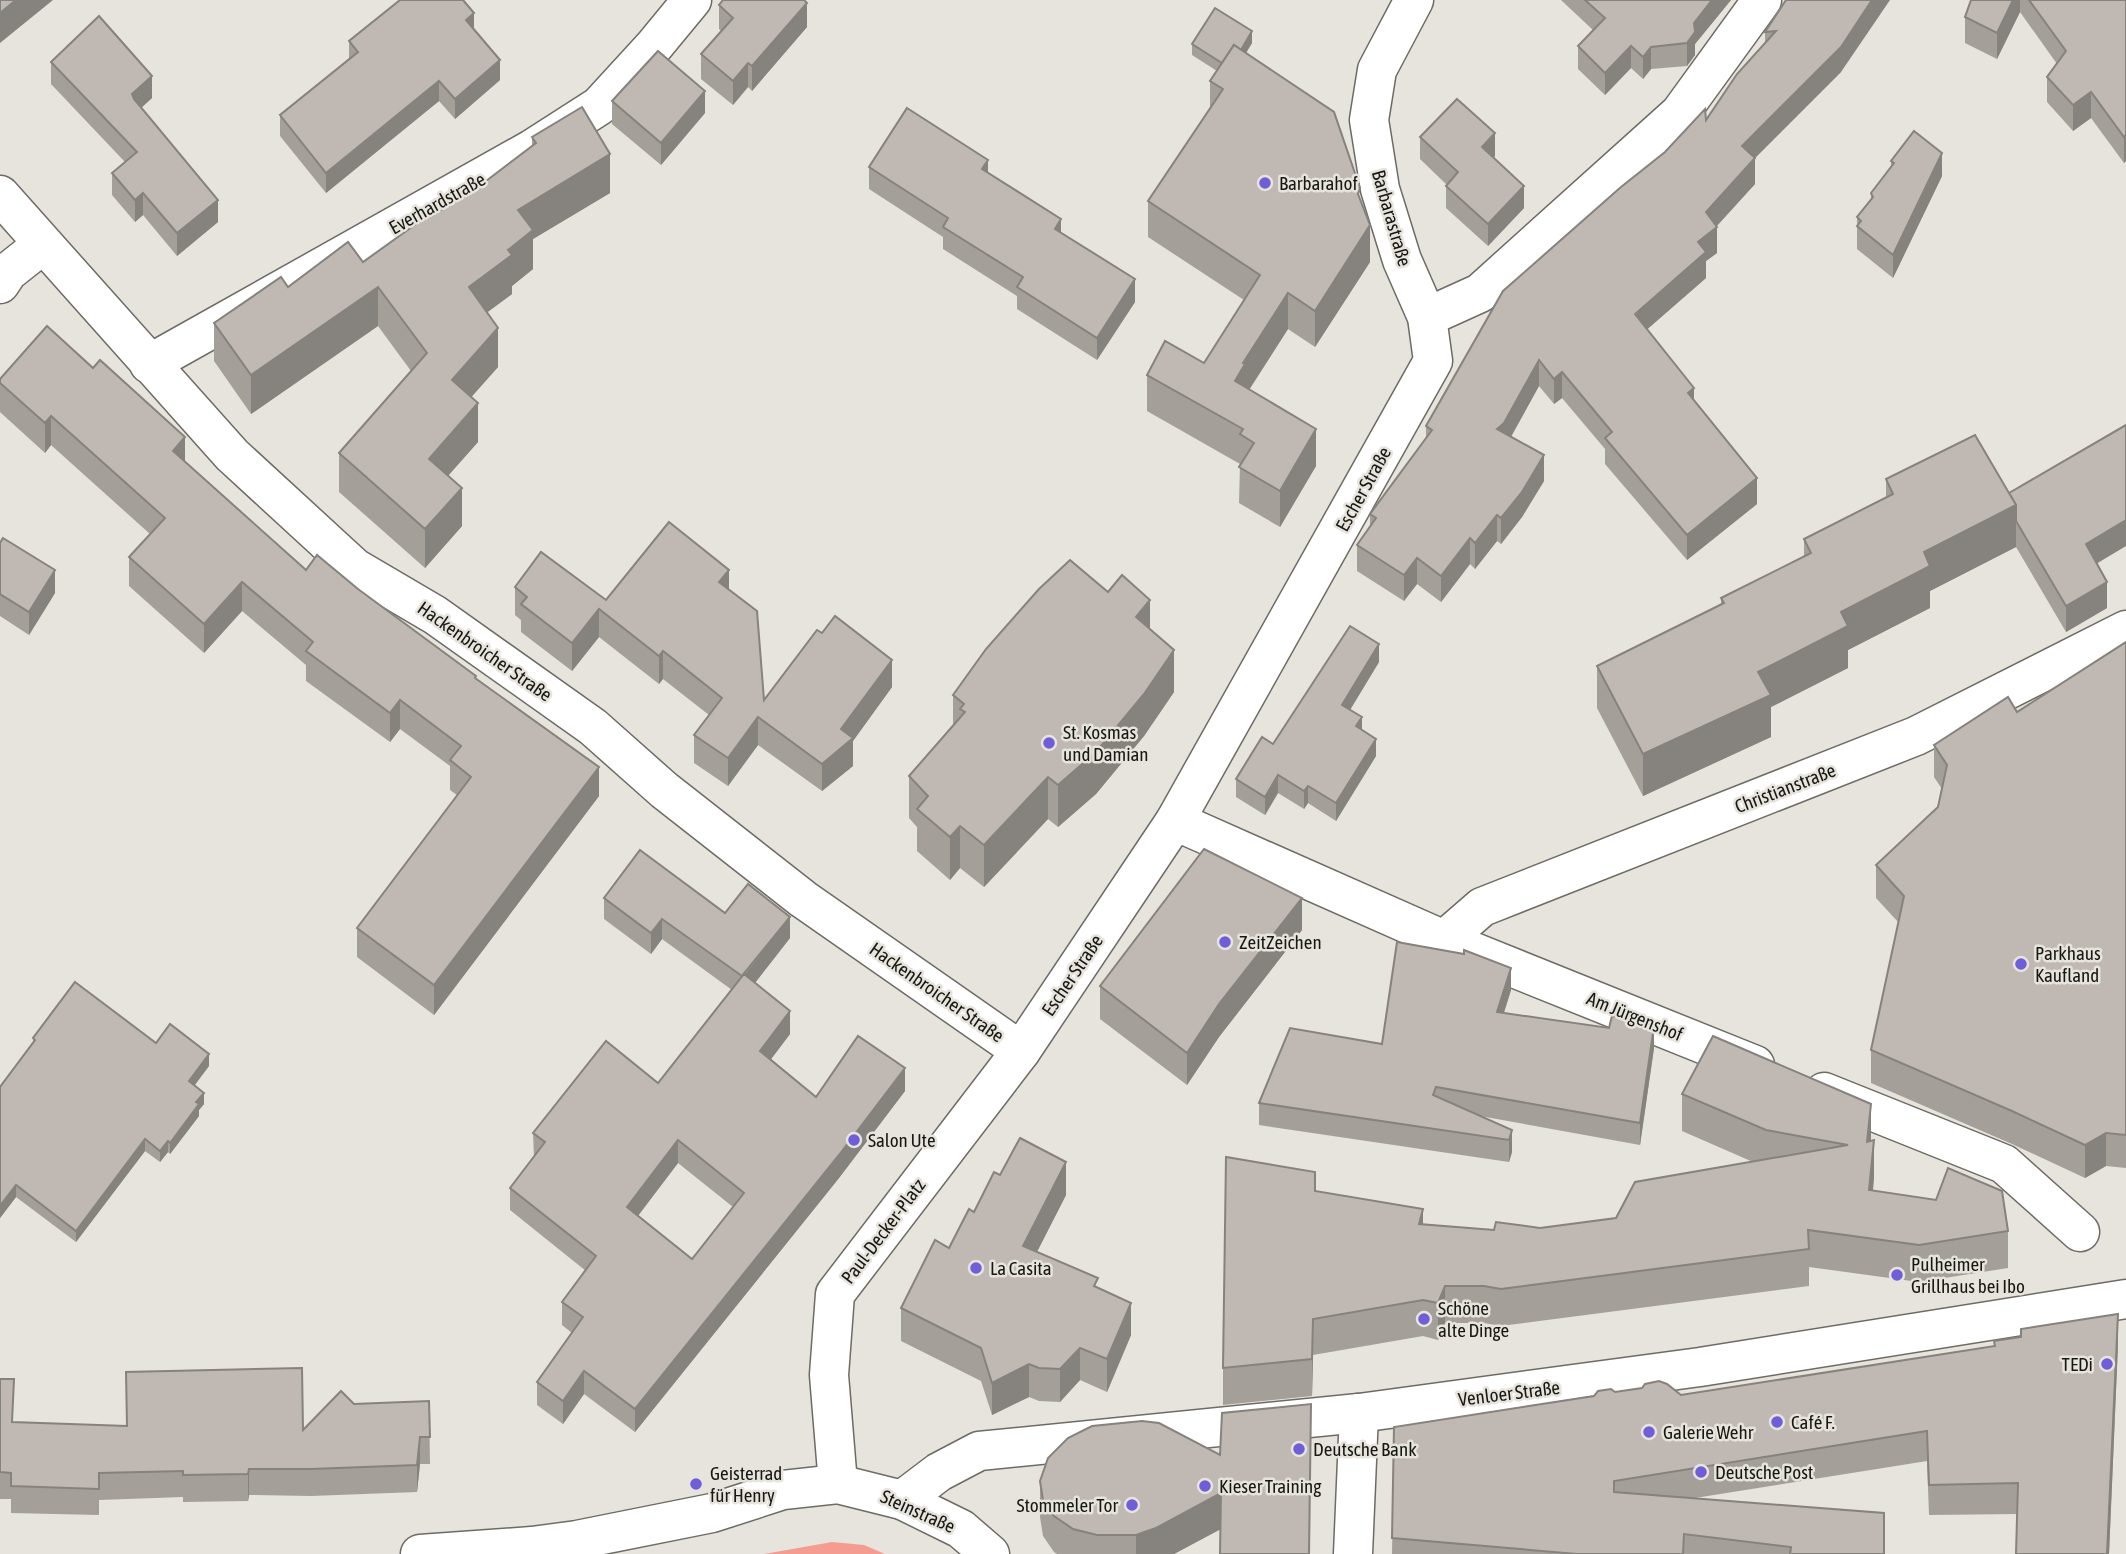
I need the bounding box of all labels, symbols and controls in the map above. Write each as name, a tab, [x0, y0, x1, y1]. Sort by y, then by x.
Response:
street label: Barbarastraße	[1368, 167, 1416, 269]
street label: Everhardstraße	[385, 168, 489, 238]
place label: Barbarahof	[1279, 172, 1358, 194]
marker: Barbarahof	[1257, 175, 1273, 191]
street label: Escher Straße	[1331, 443, 1395, 535]
street label: Hackenbroicher Straße	[414, 596, 556, 706]
place label: St. Kosmas und Damian	[1063, 721, 1149, 765]
marker: St. Kosmas und Damian	[1041, 735, 1057, 751]
street label: Christianstraße	[1732, 759, 1838, 817]
street label: Escher Straße	[1037, 930, 1107, 1020]
place label: ZeitZeichen	[1239, 931, 1322, 953]
marker: ZeitZeichen	[1217, 934, 1233, 950]
street label: Hackenbroicher Straße	[866, 937, 1008, 1047]
place label: Parkhaus Kaufland	[2035, 942, 2101, 986]
marker: Parkhaus Kaufland	[2013, 956, 2029, 972]
street label: Am Jürgenshof	[1584, 987, 1686, 1045]
place label: Salon Ute	[868, 1129, 936, 1151]
marker: Salon Ute	[846, 1132, 862, 1148]
street label: Paul-Decker-Platz	[836, 1174, 930, 1288]
place label: Pulheimer Grillhaus bei Ibo	[1911, 1253, 2025, 1297]
place label: La Casita	[990, 1257, 1052, 1279]
marker: La Casita	[968, 1260, 984, 1276]
marker: Pulheimer Grillhaus bei Ibo	[1889, 1267, 1905, 1283]
place label: Schöne alte Dinge	[1438, 1297, 1509, 1341]
marker: Schöne alte Dinge	[1416, 1311, 1432, 1327]
place label: TEDi	[2062, 1353, 2093, 1375]
marker: TEDi	[2099, 1356, 2115, 1372]
street label: Venloer Straße	[1457, 1376, 1561, 1410]
place label: Café F.	[1791, 1411, 1835, 1433]
marker: Café F.	[1769, 1414, 1785, 1430]
place label: Galerie Wehr	[1663, 1421, 1754, 1443]
marker: Galerie Wehr	[1641, 1424, 1657, 1440]
place label: Deutsche Bank	[1313, 1438, 1417, 1460]
marker: Deutsche Bank	[1291, 1441, 1307, 1457]
place label: Deutsche Post	[1715, 1461, 1813, 1483]
place label: Geisterrad für Henry	[710, 1462, 782, 1506]
marker: Deutsche Post	[1693, 1464, 1709, 1480]
place label: Kieser Training	[1219, 1475, 1322, 1497]
marker: Geisterrad für Henry	[688, 1476, 704, 1492]
marker: Kieser Training	[1197, 1478, 1213, 1494]
street label: Steinstraße	[877, 1485, 959, 1537]
place label: Stommeler Tor	[1016, 1494, 1118, 1516]
marker: Stommeler Tor	[1124, 1497, 1140, 1513]

